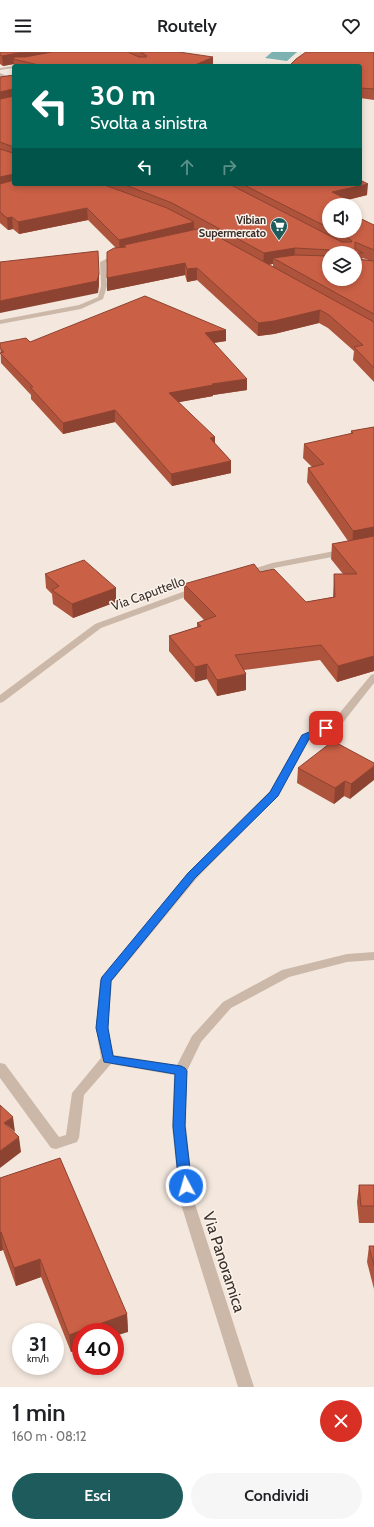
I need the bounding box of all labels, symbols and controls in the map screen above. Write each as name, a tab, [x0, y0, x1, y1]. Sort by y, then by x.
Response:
icon: menu	[12, 15, 34, 37]
text: Routely	[157, 15, 217, 37]
icon: heart	[340, 15, 362, 37]
text: 30 m	[90, 78, 156, 112]
icon: left	[24, 80, 76, 132]
text: Svolta a sinistra	[90, 112, 207, 134]
icon: left	[134, 156, 156, 178]
icon: ahead	[176, 156, 198, 178]
icon: right	[218, 156, 240, 178]
map controls	[322, 198, 362, 286]
button: sound	[322, 198, 362, 238]
place label: Vibian Supermercato	[199, 213, 266, 240]
supermarket icon: Vibian Supermercato	[269, 216, 289, 241]
button: layers	[322, 246, 362, 286]
street label: Via Caputtello	[109, 572, 187, 614]
pin	[309, 711, 343, 745]
icon: arrive	[315, 717, 337, 739]
position arrow	[165, 1165, 207, 1207]
street label: Via Panoramica	[199, 1209, 249, 1315]
speed limit sign: 40	[72, 1323, 124, 1375]
text: 31	[29, 1332, 47, 1356]
text: km/h	[27, 1352, 49, 1365]
text: 1 min	[12, 1398, 66, 1427]
button: close	[320, 1400, 362, 1442]
text: 160 m · 08:12	[12, 1428, 87, 1444]
button: Esci	[12, 1473, 183, 1519]
button: Condividi	[191, 1473, 362, 1519]

